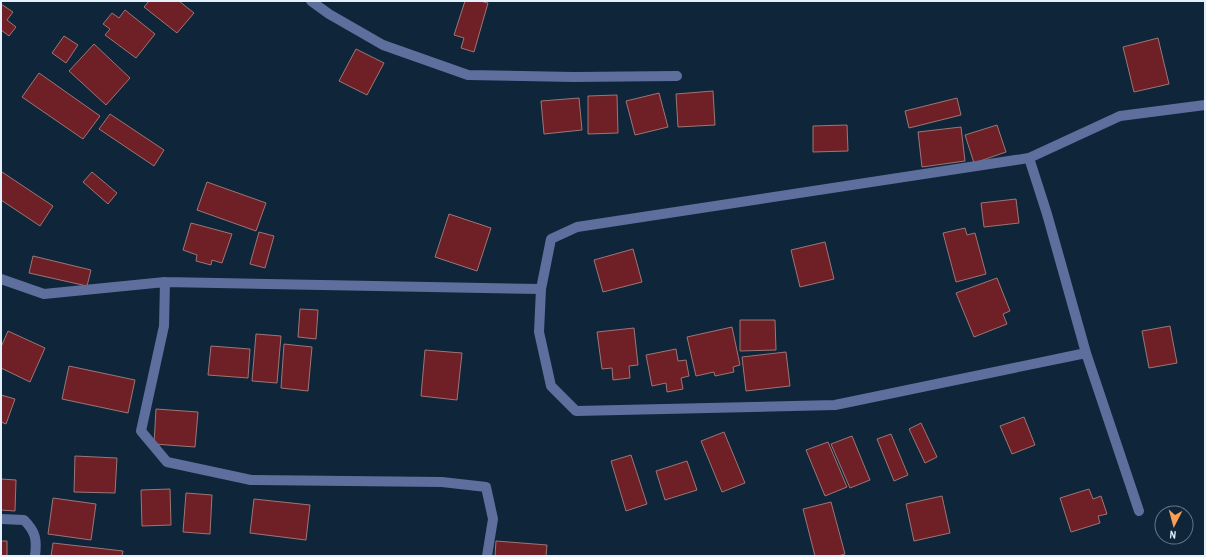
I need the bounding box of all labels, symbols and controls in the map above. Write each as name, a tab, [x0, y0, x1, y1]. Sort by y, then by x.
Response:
north arrow	[1154, 505, 1194, 545]
text: N	[1169, 528, 1177, 542]

